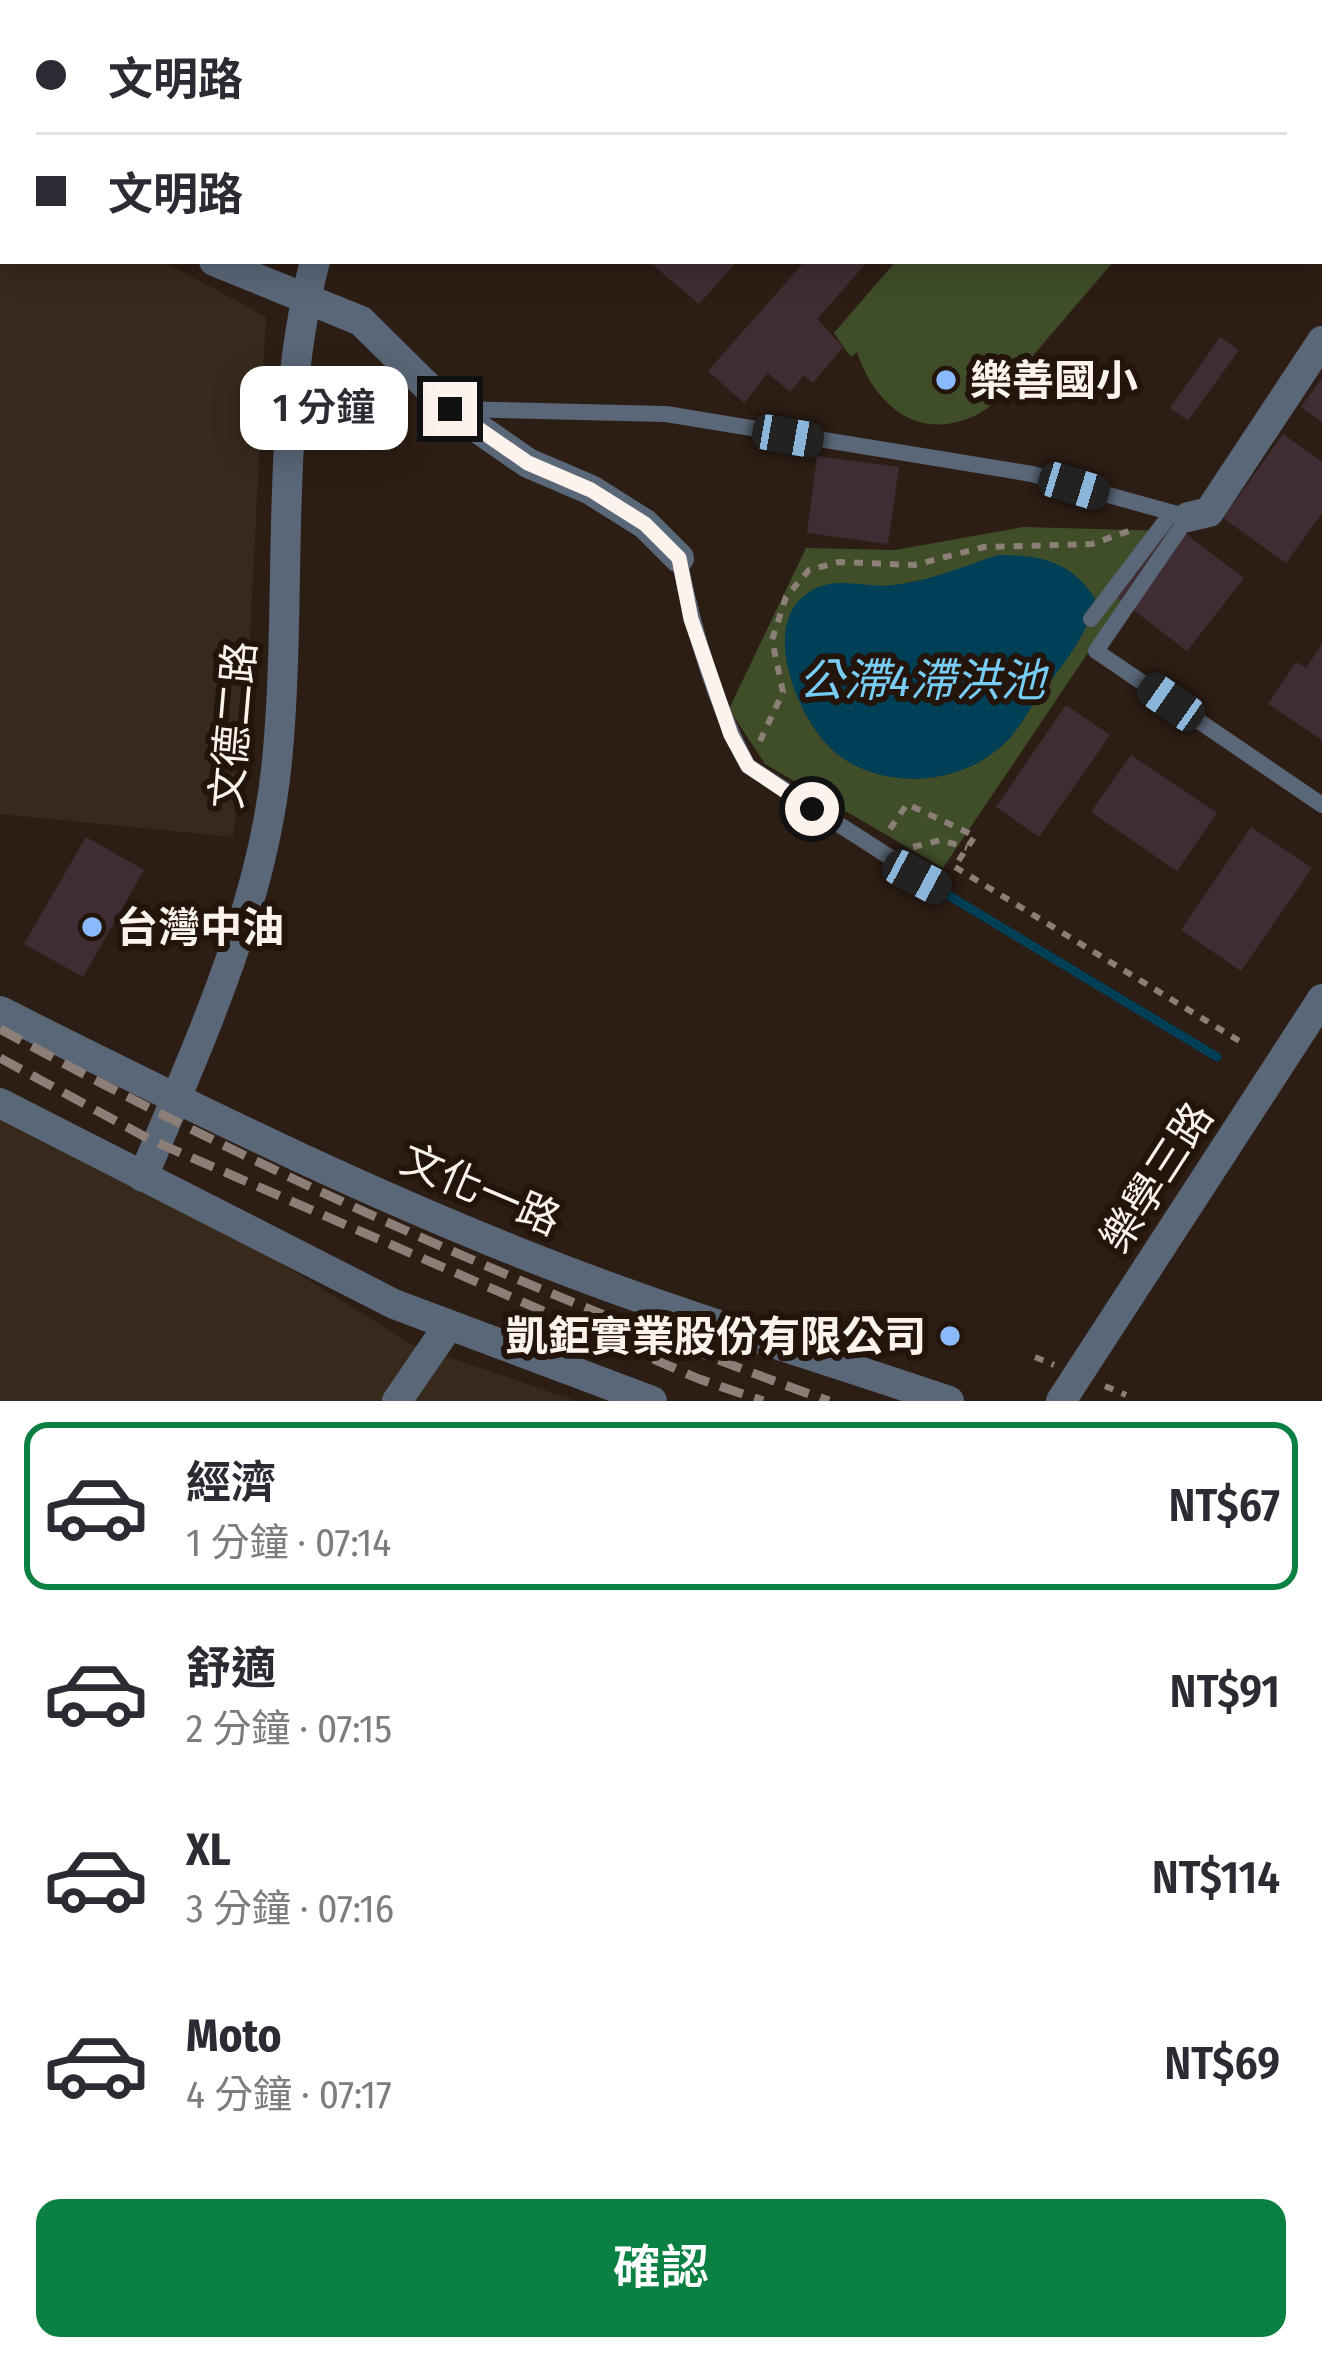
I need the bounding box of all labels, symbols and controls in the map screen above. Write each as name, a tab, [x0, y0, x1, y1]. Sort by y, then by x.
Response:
text: 文明路	[108, 53, 243, 107]
text: 文明路	[108, 168, 243, 222]
place label: 樂善國小	[970, 356, 1138, 406]
callout: 1 分鐘	[240, 367, 408, 451]
marker: 樂善國小	[933, 367, 959, 393]
route end	[423, 382, 477, 436]
text: 1 分鐘	[273, 385, 375, 431]
car	[749, 412, 827, 460]
car	[1034, 458, 1114, 514]
street label: 文德二路	[202, 639, 266, 811]
water label: 公滯4滯洪池	[799, 654, 1049, 708]
car	[1131, 667, 1211, 737]
route start	[785, 782, 839, 836]
car	[877, 844, 957, 910]
place label: 台灣中油	[116, 903, 284, 953]
marker: 台灣中油	[79, 914, 105, 940]
street label: 樂學三路	[1090, 1093, 1224, 1262]
street label: 文化一路	[394, 1134, 568, 1246]
place label: 凱鉅實業股份有限公司	[506, 1312, 926, 1362]
marker: 凱鉅實業股份有限公司	[937, 1323, 963, 1349]
icon: car	[42, 1452, 150, 1560]
text: 經濟	[186, 1456, 276, 1510]
text: NT$67	[1168, 1479, 1280, 1533]
text: 1 分鐘 · 07:14	[186, 1520, 391, 1566]
icon: car	[42, 1638, 150, 1746]
text: 舒適	[186, 1642, 276, 1696]
text: NT$91	[1170, 1665, 1280, 1719]
text: 2 分鐘 · 07:15	[186, 1706, 392, 1752]
text: XL	[186, 1823, 231, 1877]
icon: car	[42, 1824, 150, 1932]
text: NT$114	[1152, 1851, 1280, 1905]
text: 3 分鐘 · 07:16	[186, 1886, 394, 1932]
text: Moto	[186, 2009, 282, 2063]
icon: car	[42, 2010, 150, 2118]
text: NT$69	[1164, 2037, 1280, 2091]
text: 4 分鐘 · 07:17	[186, 2072, 392, 2118]
button: 確認	[36, 2199, 1286, 2337]

